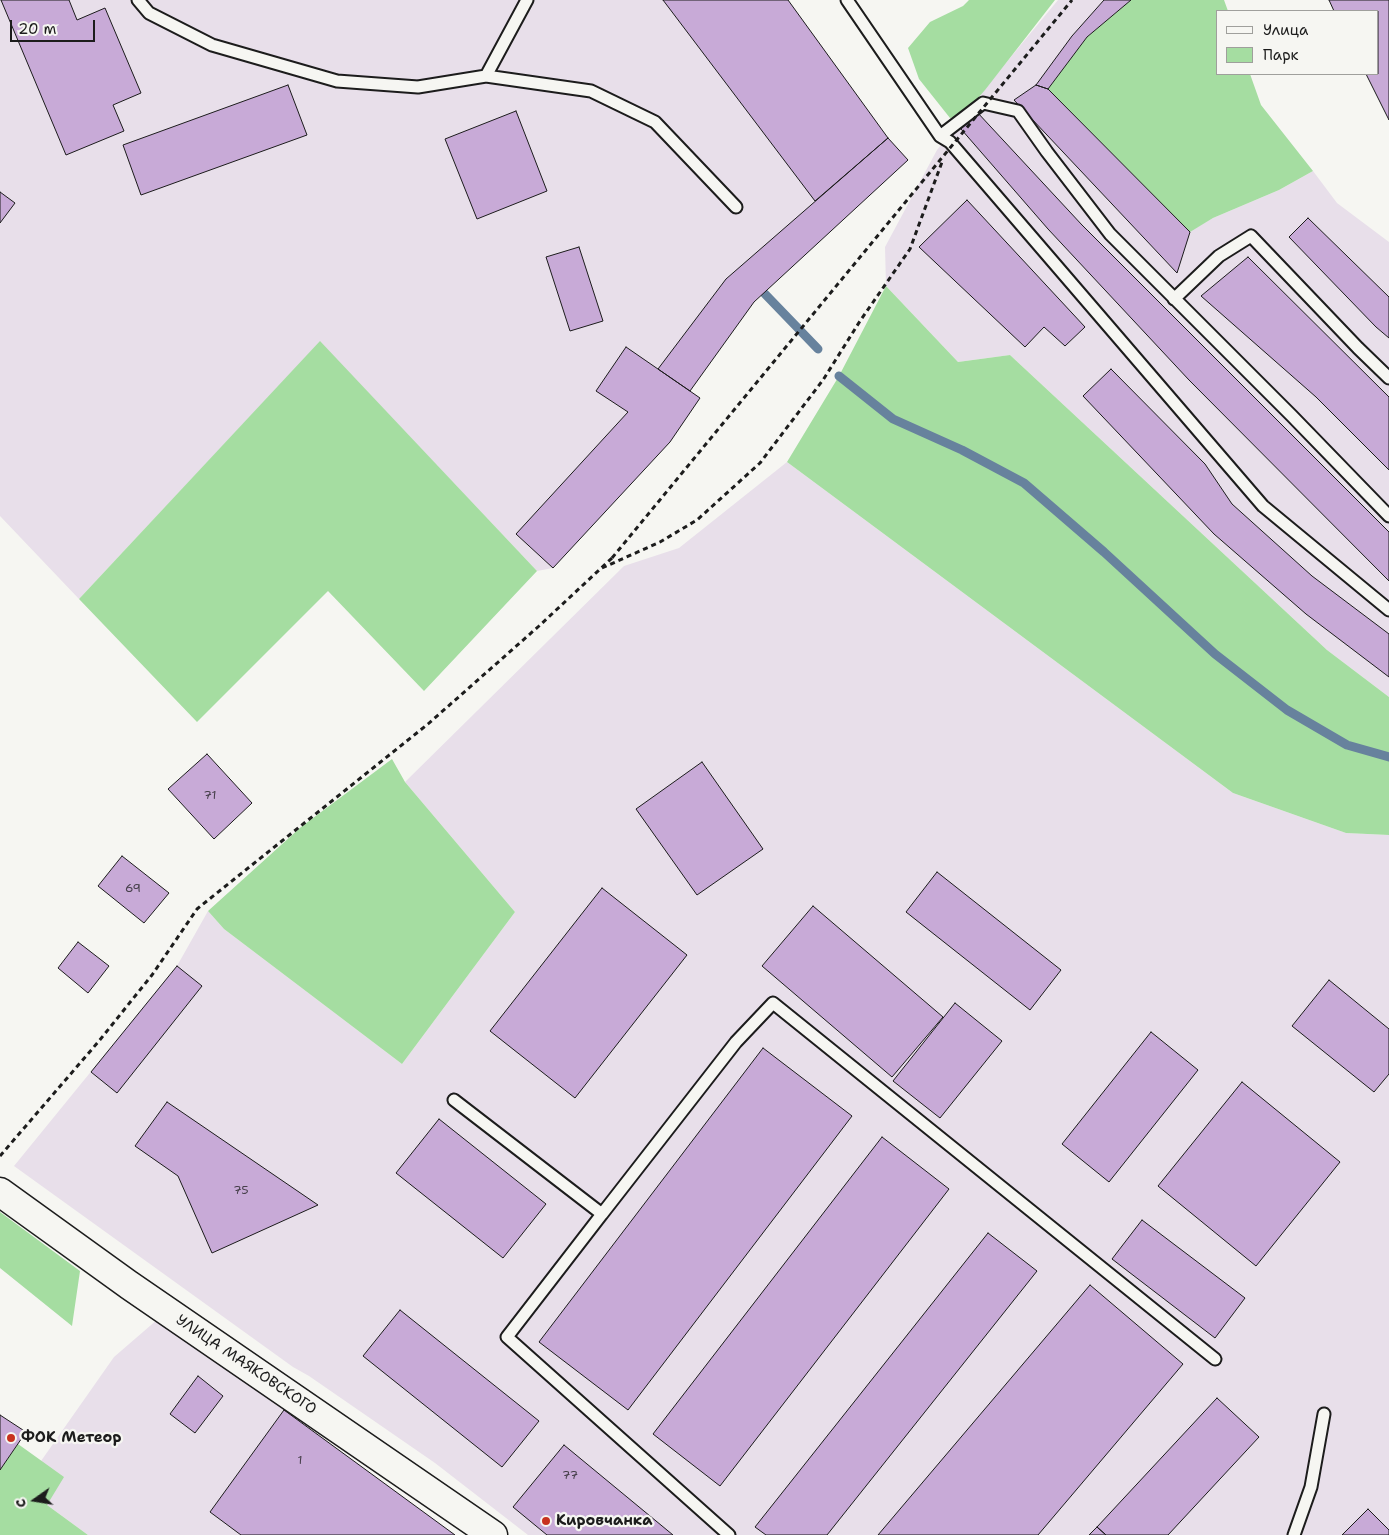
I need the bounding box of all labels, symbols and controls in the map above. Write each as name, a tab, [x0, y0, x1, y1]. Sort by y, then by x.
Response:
scale bar	[12, 10, 98, 42]
legend	[1216, 10, 1379, 75]
text: 20 m	[18, 19, 57, 39]
text: Улица	[1263, 20, 1308, 40]
text: Парк	[1263, 45, 1299, 65]
house number: 71	[204, 789, 216, 803]
house number: 69	[125, 882, 141, 896]
house number: 75	[233, 1184, 249, 1198]
street label: УЛИЦА МАЯКОВСКОГО	[172, 1311, 320, 1419]
place label: ФОК Метеор	[21, 1429, 121, 1447]
marker: ФОК Метеор	[5, 1432, 17, 1444]
house number: 1	[297, 1454, 303, 1468]
house number: 77	[562, 1469, 578, 1483]
north arrow	[10, 1475, 60, 1525]
text: С	[11, 1497, 30, 1510]
place label: Кировчанка	[556, 1512, 652, 1530]
marker: Кировчанка	[540, 1515, 552, 1527]

